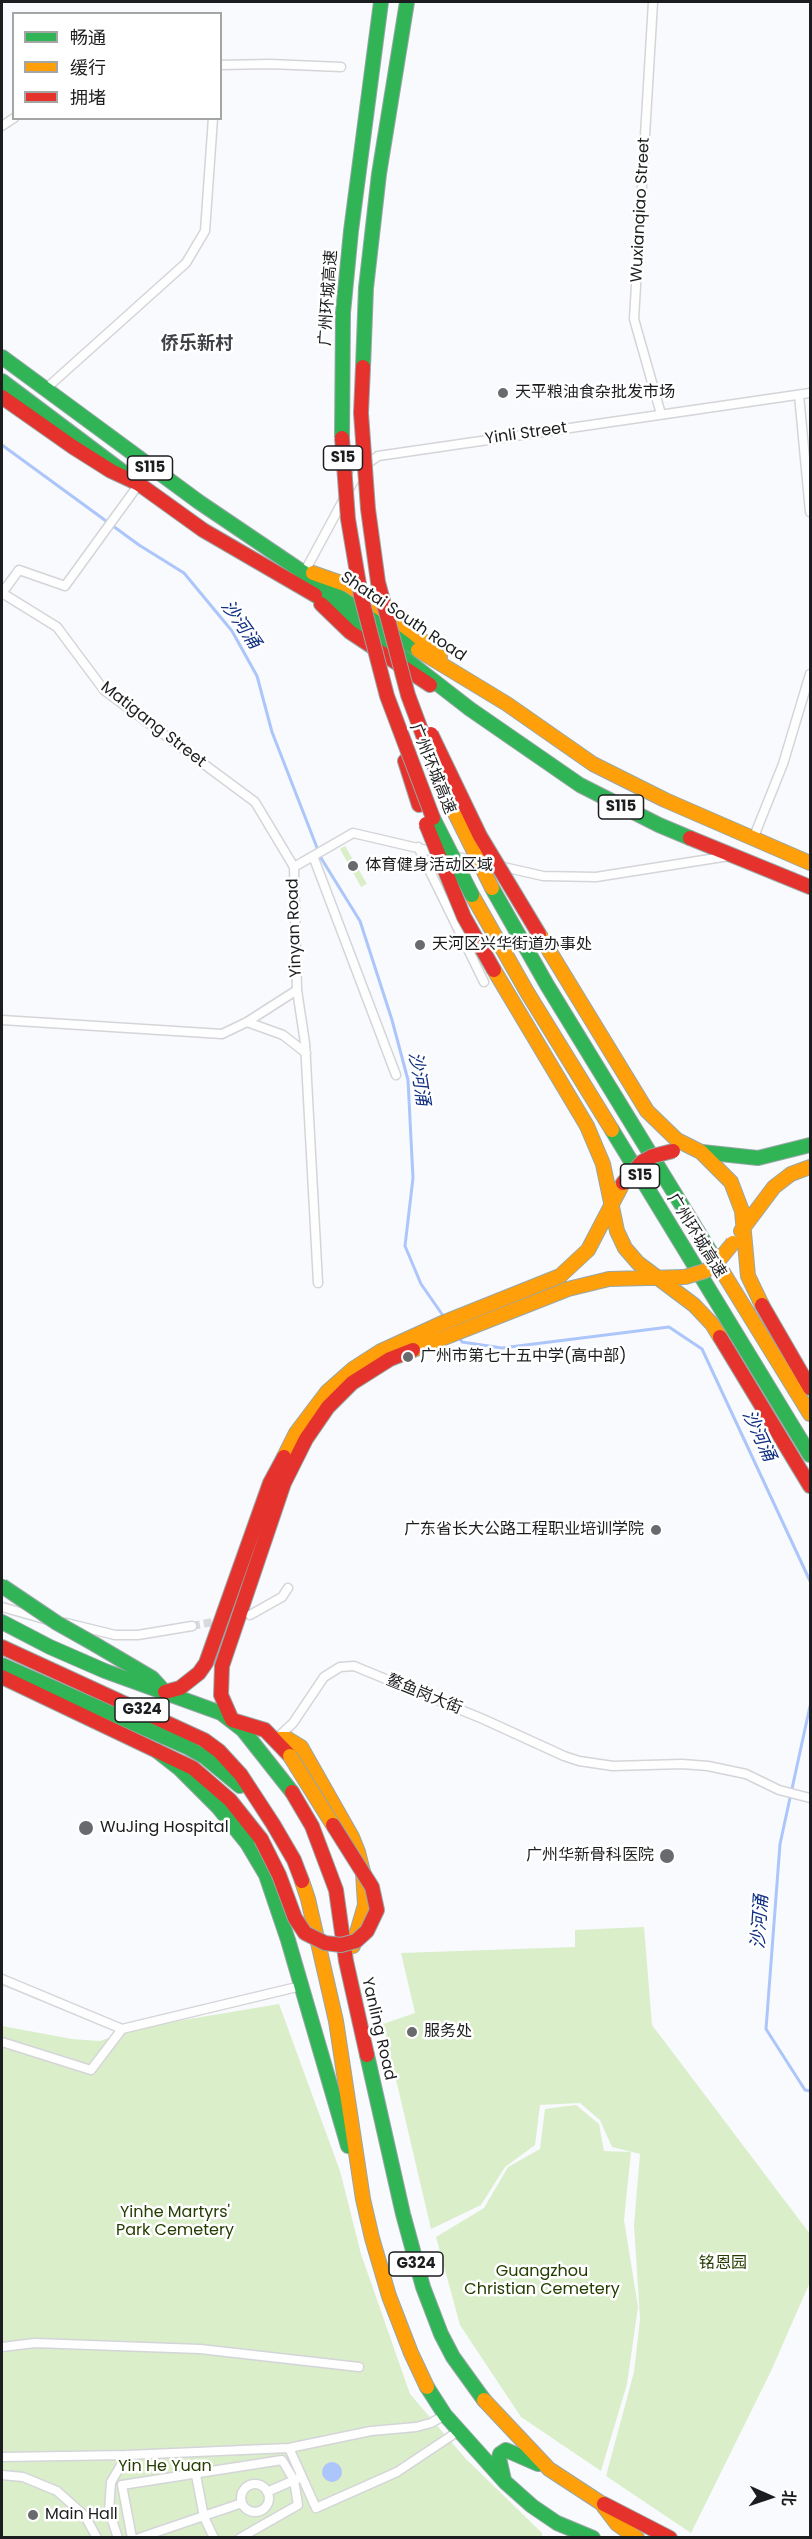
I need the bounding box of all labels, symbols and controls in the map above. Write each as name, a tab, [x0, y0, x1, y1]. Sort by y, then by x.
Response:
legend	[12, 12, 222, 120]
text: 畅通	[70, 25, 106, 50]
text: 缓行	[70, 55, 106, 80]
text: 拥堵	[70, 85, 106, 110]
street label: Wuxianqiao Street	[628, 137, 654, 283]
street label: 广州环城高速	[316, 249, 342, 347]
district label: 侨乐新村	[161, 333, 233, 355]
place label: 天平粮油食杂批发市场	[515, 383, 675, 403]
marker: 天平粮油食杂批发市场	[496, 386, 510, 400]
street label: Yinli Street	[484, 419, 568, 449]
road number: S15	[324, 446, 362, 470]
road number: S115	[128, 456, 172, 480]
street label: Shatai South Road	[337, 568, 469, 666]
water label: 沙河涌	[216, 597, 264, 653]
street label: Matigang Street	[97, 678, 209, 772]
street label: 广州环城高速	[405, 721, 459, 817]
road number: S115	[598, 795, 644, 819]
place label: 体育健身活动区域	[365, 856, 493, 876]
marker: 体育健身活动区域	[346, 859, 360, 873]
street label: Yinyan Road	[284, 878, 306, 978]
place label: 天河区兴华街道办事处	[432, 935, 592, 955]
marker: 天河区兴华街道办事处	[413, 938, 427, 952]
water label: 沙河涌	[403, 1051, 433, 1107]
road number: S15	[620, 1164, 660, 1188]
street label: 广州环城高速	[662, 1190, 730, 1282]
place label: 广州市第七十五中学(高中部)	[420, 1347, 627, 1367]
marker: 广州市第七十五中学(高中部)	[401, 1350, 415, 1364]
water label: 沙河涌	[737, 1407, 779, 1465]
place label: 广东省长大公路工程职业培训学院	[404, 1520, 644, 1540]
marker: 广东省长大公路工程职业培训学院	[649, 1523, 663, 1537]
street label: 鳌鱼岗大街	[383, 1671, 465, 1719]
road number: G324	[115, 1698, 169, 1722]
place label: WuJing Hospital	[100, 1818, 229, 1838]
marker: WuJing Hospital	[77, 1819, 95, 1837]
place label: 广州华新骨科医院	[526, 1846, 654, 1866]
marker: 广州华新骨科医院	[658, 1847, 676, 1865]
water label: 沙河涌	[748, 1894, 774, 1950]
street label: Yanling Road	[357, 1976, 399, 2082]
place label: 服务处	[424, 2022, 472, 2042]
marker: 服务处	[405, 2025, 419, 2039]
park label: Yinhe Martyrs' Park Cemetery	[116, 2203, 234, 2241]
road number: G324	[389, 2252, 443, 2276]
park label: 铭恩园	[699, 2254, 747, 2274]
park label: Guangzhou Christian Cemetery	[464, 2262, 620, 2300]
park label: Yin He Yuan	[118, 2457, 212, 2477]
north arrow	[740, 2467, 800, 2527]
text: 北	[777, 2489, 800, 2507]
place label: Main Hall	[45, 2505, 118, 2525]
marker: Main Hall	[26, 2508, 40, 2522]

